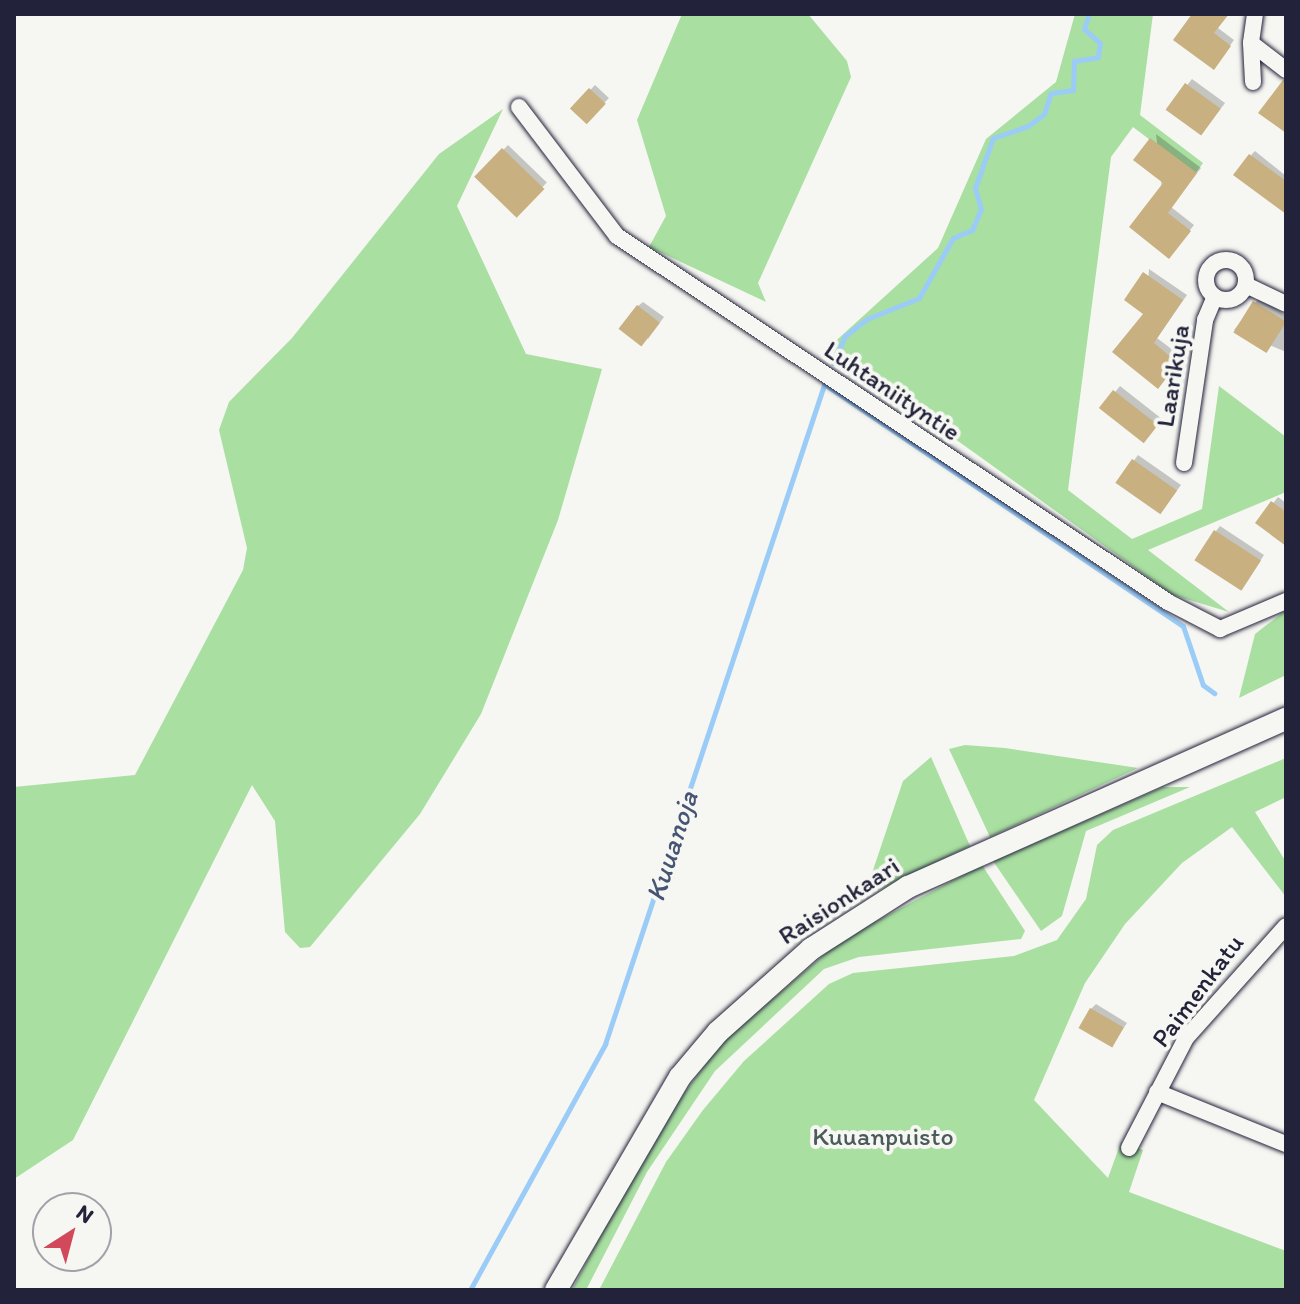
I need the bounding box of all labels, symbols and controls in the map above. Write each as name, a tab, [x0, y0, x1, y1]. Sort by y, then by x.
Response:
street label: Laarikuja	[1150, 323, 1196, 429]
street label: Luhtaniityntie	[818, 334, 966, 448]
water label: Kuuanoja	[637, 787, 705, 905]
street label: Raisionkaari	[773, 850, 905, 952]
street label: Paimenkatu	[1145, 928, 1251, 1054]
park label: Kuuanpuisto	[812, 1121, 954, 1153]
north arrow	[32, 1192, 112, 1272]
text: N	[71, 1199, 99, 1229]

